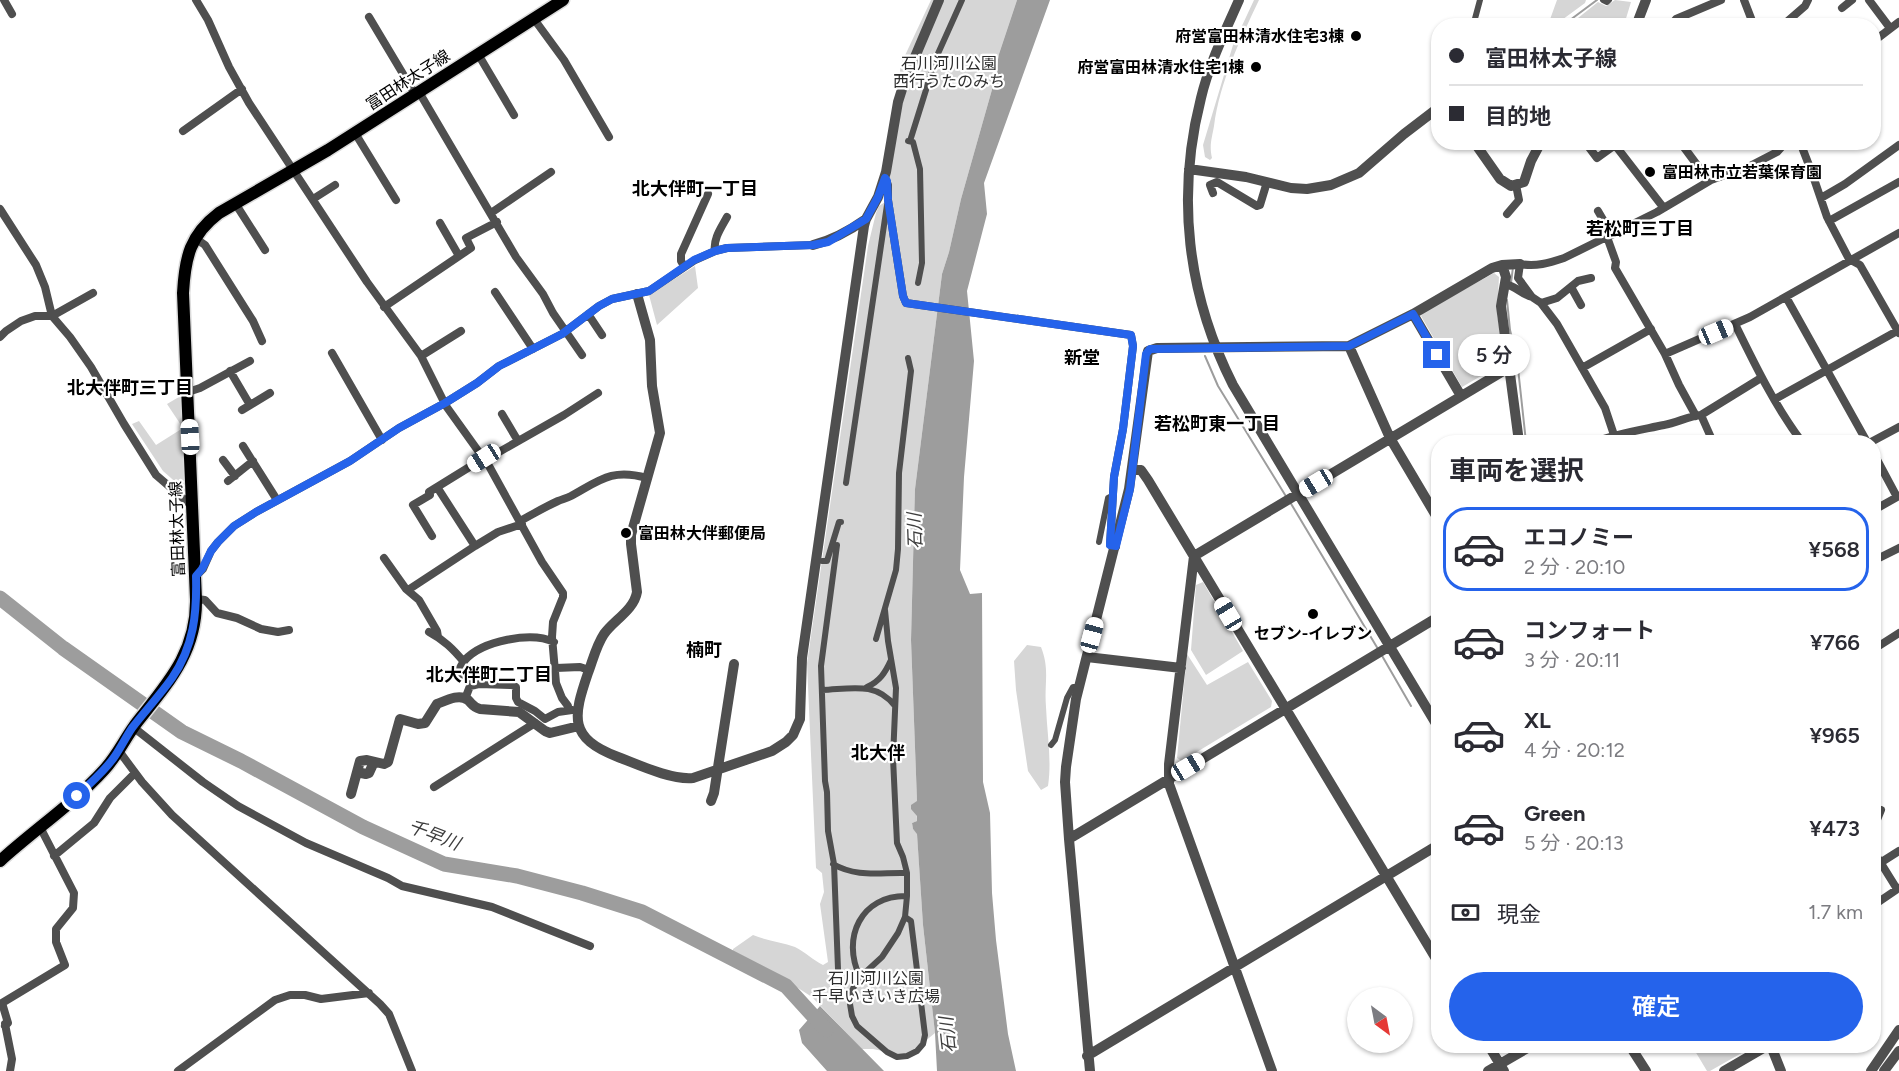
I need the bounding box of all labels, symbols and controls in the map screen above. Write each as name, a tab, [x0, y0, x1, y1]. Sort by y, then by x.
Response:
place label: 府営富田林清水住宅3棟	[1175, 27, 1344, 46]
marker: 府営富田林清水住宅3棟	[1349, 29, 1363, 43]
text: 富田林太子線	[1485, 45, 1617, 72]
street label: 富田林太子線	[363, 46, 453, 114]
park label: 石川河川公園 西行うたのみち	[893, 54, 1005, 91]
place label: 府営富田林清水住宅1棟	[1077, 58, 1244, 77]
marker: 府営富田林清水住宅1棟	[1249, 60, 1263, 74]
text: 目的地	[1485, 103, 1551, 130]
place label: 富田林市立若葉保育園	[1662, 163, 1822, 182]
marker: 富田林市立若葉保育園	[1643, 165, 1657, 179]
district label: 北大伴町一丁目	[632, 178, 758, 200]
district label: 若松町三丁目	[1586, 218, 1694, 240]
car	[1696, 317, 1736, 347]
callout: 5 分	[1458, 334, 1530, 376]
route end	[1423, 341, 1450, 368]
text: 5 分	[1476, 343, 1512, 367]
district label: 新堂	[1064, 347, 1100, 369]
district label: 北大伴町三丁目	[67, 377, 193, 399]
district label: 若松町東一丁目	[1154, 413, 1280, 435]
car	[180, 419, 200, 455]
car	[464, 441, 504, 475]
text: 車両を選択	[1449, 454, 1584, 487]
car	[1296, 466, 1336, 500]
street label: 富田林太子線	[166, 481, 188, 577]
water label: 石川	[903, 511, 927, 549]
icon: car	[1452, 522, 1506, 576]
place label: 富田林大伴郵便局	[638, 524, 766, 543]
text: エコノミー	[1524, 524, 1634, 551]
marker: 富田林大伴郵便局	[619, 526, 633, 540]
text: ¥568	[1809, 536, 1860, 563]
text: 2 分 · 20:10	[1524, 555, 1625, 579]
car	[1211, 594, 1245, 634]
marker: セブン-イレブン	[1306, 607, 1320, 621]
car	[1079, 615, 1105, 655]
icon: car	[1452, 615, 1506, 669]
text: コンフォート	[1524, 617, 1655, 644]
place label: セブン-イレブン	[1254, 624, 1372, 643]
text: ¥766	[1810, 629, 1860, 656]
district label: 楠町	[686, 639, 722, 661]
text: 3 分 · 20:11	[1524, 648, 1620, 672]
district label: 北大伴町二丁目	[426, 664, 552, 686]
text: XL	[1524, 707, 1551, 734]
icon: car	[1452, 708, 1506, 762]
text: ¥965	[1809, 722, 1860, 749]
text: 4 分 · 20:12	[1524, 738, 1625, 762]
district label: 北大伴	[851, 742, 905, 764]
car	[1168, 750, 1208, 784]
route start	[63, 782, 90, 809]
text: Green	[1524, 800, 1586, 827]
icon: car	[1452, 801, 1506, 855]
water label: 千早川	[405, 815, 465, 856]
text: ¥473	[1809, 815, 1860, 842]
text: 5 分 · 20:13	[1524, 831, 1624, 855]
icon: cash	[1449, 896, 1482, 929]
text: 1.7 km	[1808, 900, 1863, 924]
text: 現金	[1497, 901, 1541, 928]
park label: 石川河川公園 千早いきいき広場	[812, 969, 940, 1006]
button: 確定	[1449, 972, 1863, 1041]
north arrow	[1347, 987, 1413, 1053]
map controls	[1347, 987, 1413, 1053]
water label: 石川	[935, 1014, 961, 1054]

